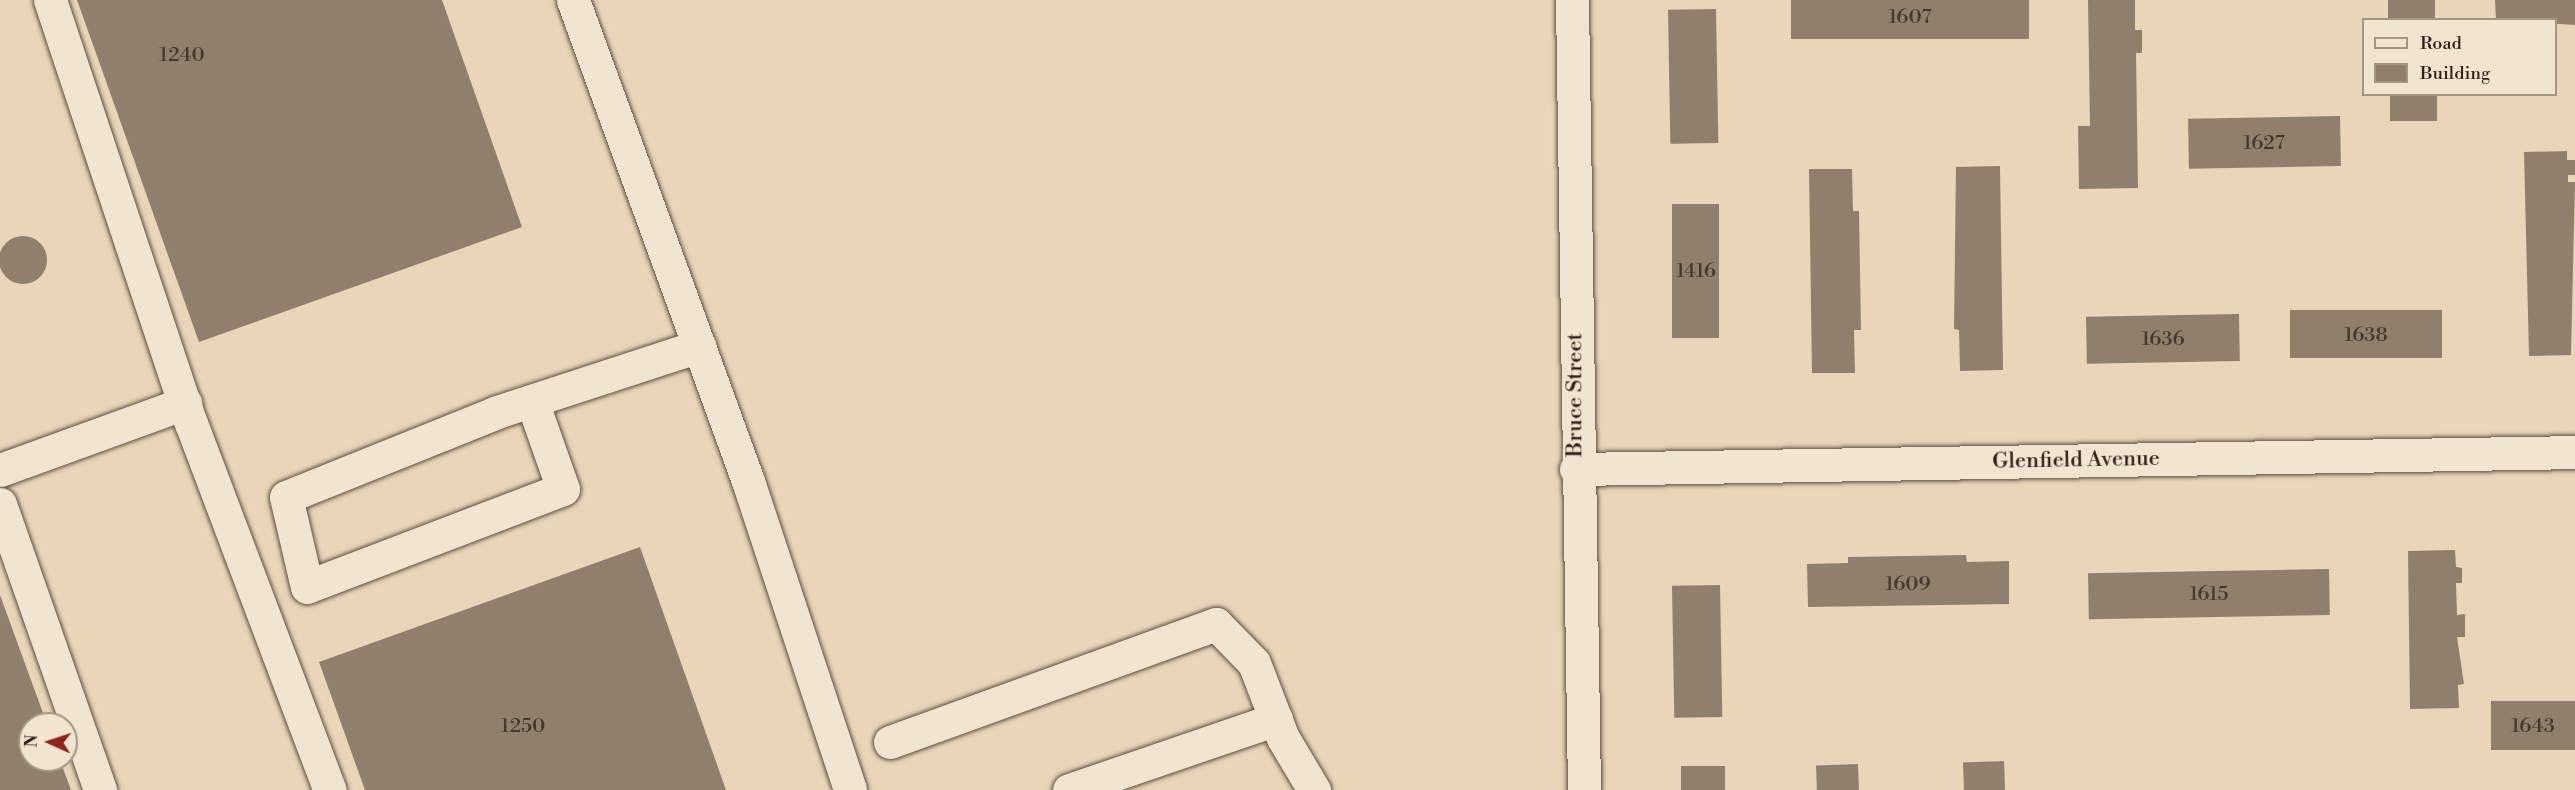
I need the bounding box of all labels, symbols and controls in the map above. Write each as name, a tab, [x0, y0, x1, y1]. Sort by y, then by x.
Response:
house number: 1607	[1888, 5, 1932, 29]
legend	[2362, 18, 2557, 96]
text: Road	[2420, 32, 2462, 55]
house number: 1240	[159, 43, 205, 67]
text: Building	[2420, 62, 2490, 85]
house number: 1627	[2243, 131, 2285, 155]
house number: 1416	[1676, 259, 1716, 283]
house number: 1638	[2344, 323, 2388, 347]
house number: 1636	[2141, 327, 2185, 351]
street label: Bruce Street	[1562, 333, 1588, 457]
street label: Glenfield Avenue	[1992, 445, 2160, 475]
house number: 1609	[1885, 572, 1931, 596]
house number: 1615	[2189, 582, 2229, 606]
north arrow	[18, 712, 78, 772]
house number: 1250	[501, 714, 545, 738]
house number: 1643	[2511, 714, 2555, 738]
text: N	[22, 734, 42, 748]

